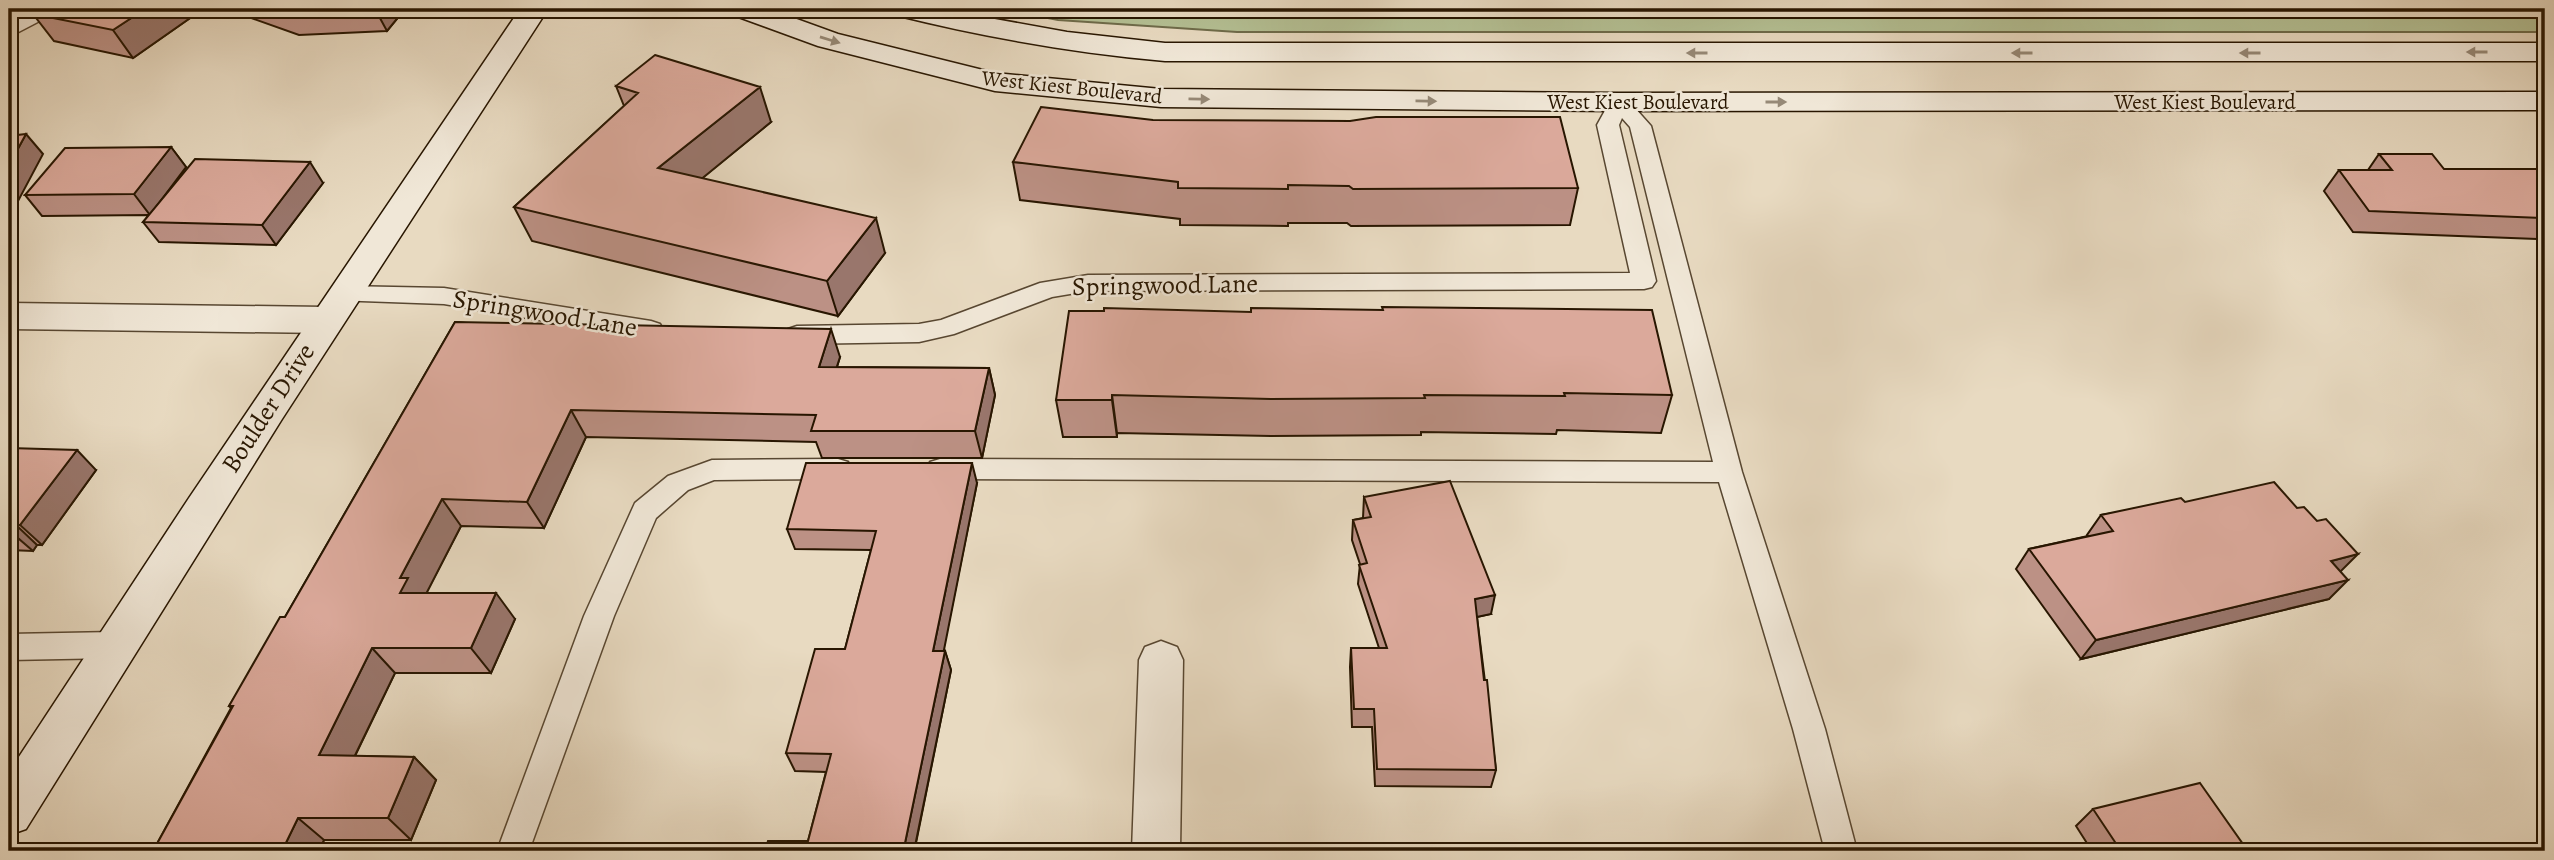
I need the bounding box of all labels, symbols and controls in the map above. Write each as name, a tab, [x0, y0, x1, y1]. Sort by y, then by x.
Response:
one-way arrow	[820, 36, 841, 46]
one-way arrow	[2466, 46, 2488, 58]
one-way arrow	[1685, 47, 1707, 59]
one-way arrow	[2011, 47, 2033, 59]
one-way arrow	[2238, 47, 2260, 59]
street label: West Kiest Boulevard	[979, 63, 1164, 110]
street label: West Kiest Boulevard	[1546, 88, 1729, 116]
street label: West Kiest Boulevard	[2113, 88, 2296, 116]
one-way arrow	[1188, 93, 1210, 104]
one-way arrow	[1416, 95, 1438, 106]
one-way arrow	[1766, 96, 1788, 108]
street label: Springwood Lane	[1072, 266, 1258, 304]
street label: Springwood Lane	[450, 281, 640, 345]
street label: Boulder Drive	[213, 337, 323, 479]

